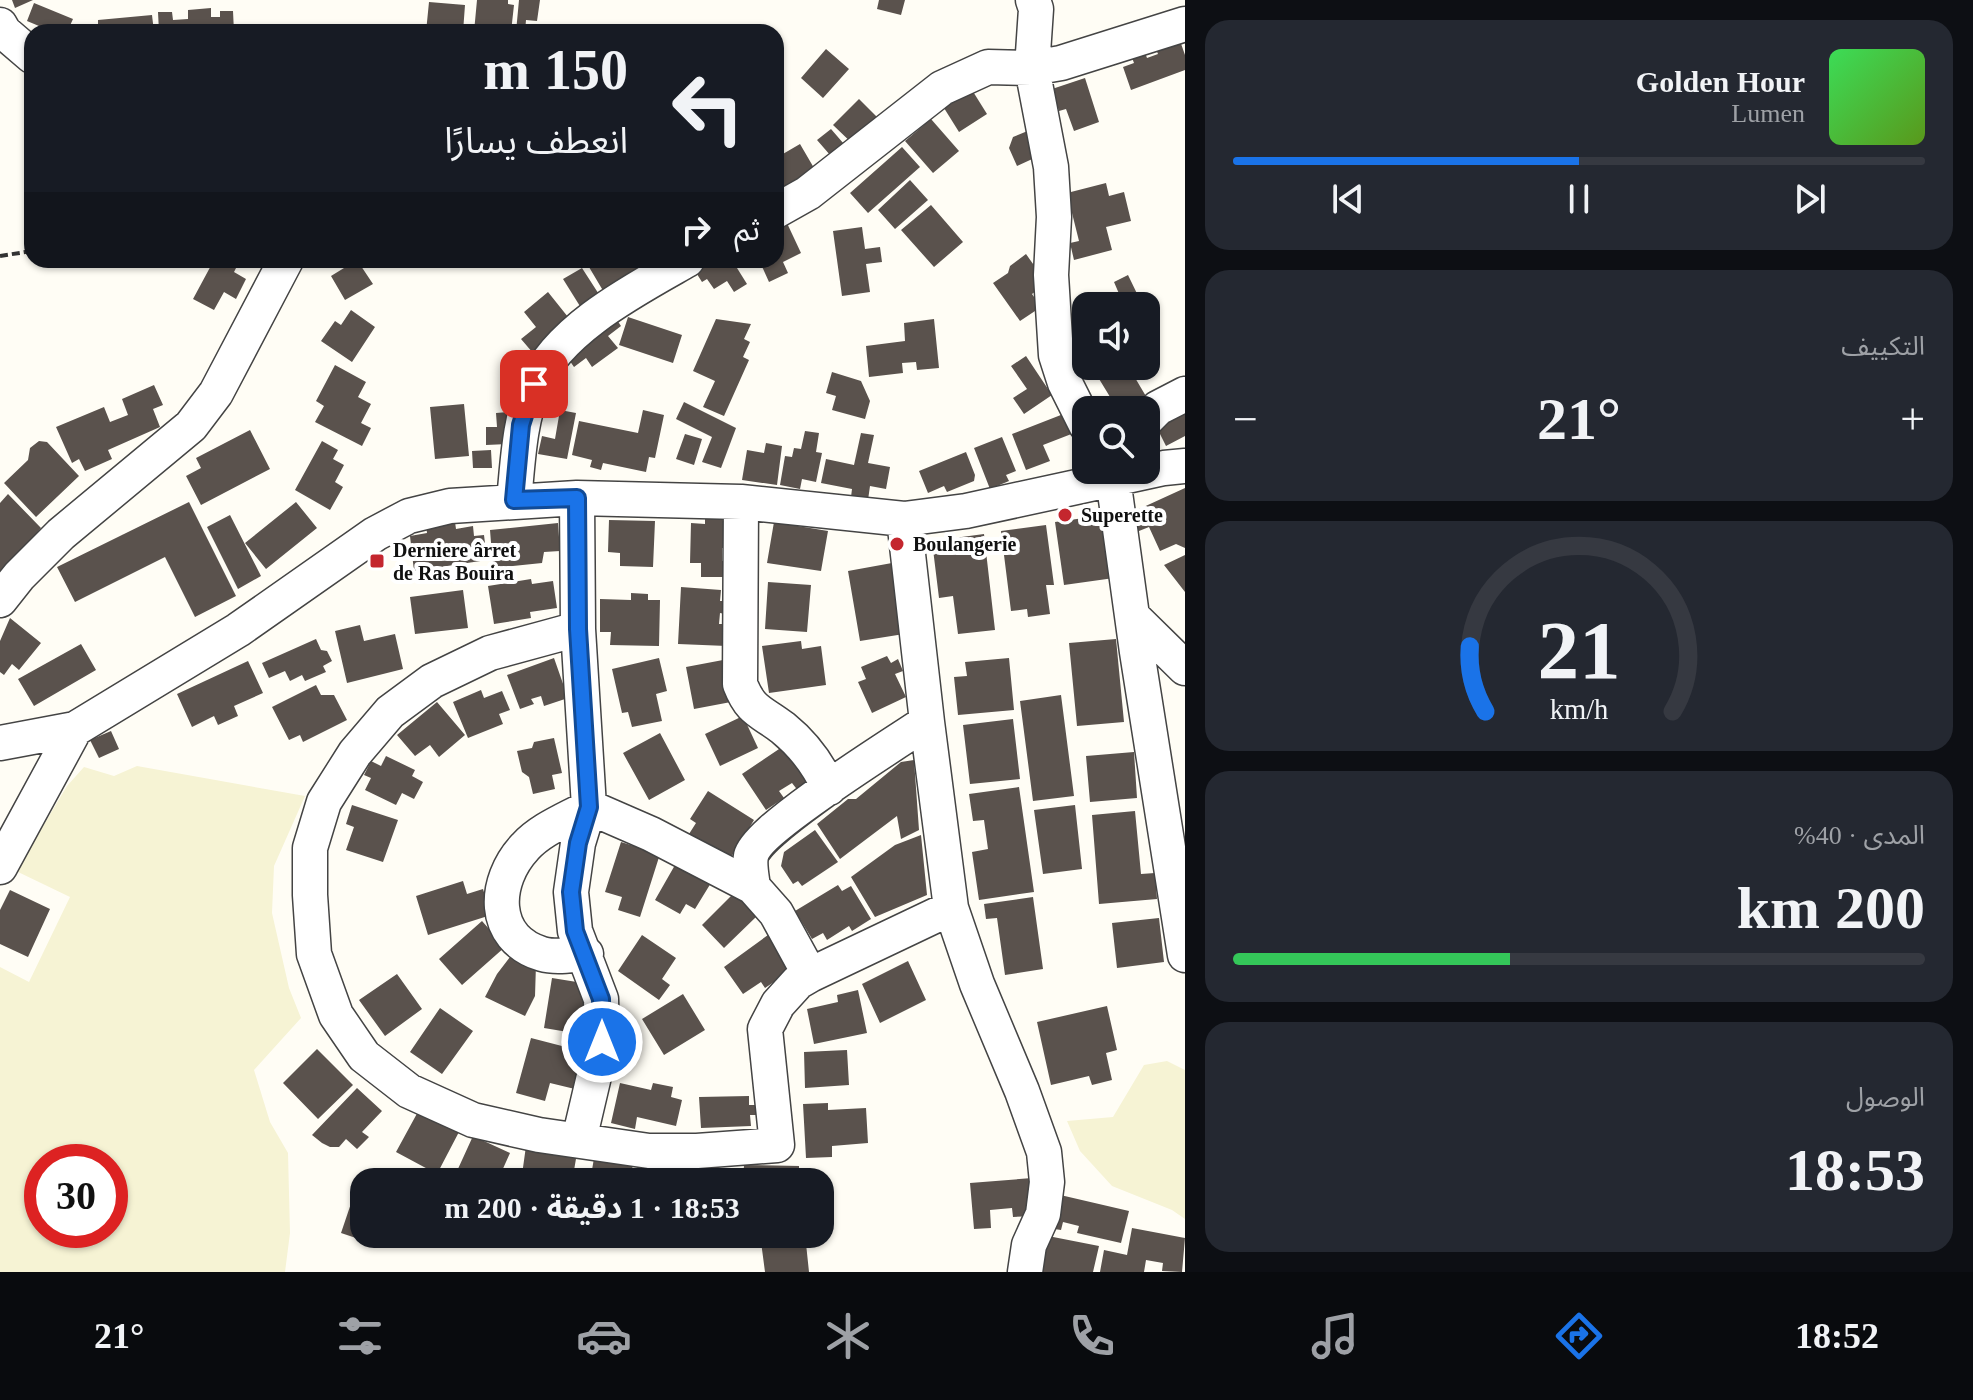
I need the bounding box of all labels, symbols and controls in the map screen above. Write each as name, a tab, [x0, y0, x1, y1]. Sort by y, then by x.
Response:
text: 150 m	[483, 39, 628, 101]
icon: left	[656, 56, 760, 160]
text: Golden Hour	[1636, 65, 1805, 98]
text: Lumen	[1731, 99, 1805, 128]
text: انعطف يسارًا	[444, 121, 628, 161]
icon: previous	[1326, 177, 1370, 221]
icon: pause	[1557, 177, 1601, 221]
icon: next	[1788, 177, 1832, 221]
icon: right	[674, 208, 718, 252]
text: ثم	[734, 213, 760, 246]
map controls	[1072, 292, 1160, 484]
button: sound	[1072, 292, 1160, 380]
text: التكييف	[1841, 332, 1925, 361]
pin	[500, 350, 568, 418]
icon: arrive	[512, 362, 556, 406]
text: 21°	[1537, 386, 1621, 452]
text: −	[1233, 395, 1258, 444]
text: +	[1900, 395, 1925, 444]
button: search	[1072, 396, 1160, 484]
place label: Superette	[1081, 504, 1163, 527]
marker: Superette	[1056, 506, 1074, 524]
place label: Boulangerie	[913, 533, 1016, 556]
marker: Boulangerie	[888, 535, 906, 553]
place label: Derniere ârret de Ras Bouira	[393, 539, 516, 584]
marker: Derniere ârret de Ras Bouira	[368, 552, 386, 570]
text: 21	[1537, 604, 1621, 696]
text: km/h	[1550, 694, 1608, 725]
text: المدى · 40%	[1794, 821, 1925, 850]
text: 200 km	[1737, 875, 1925, 941]
position arrow	[560, 1000, 644, 1084]
text: الوصول	[1846, 1083, 1925, 1112]
text: 18:53	[1785, 1137, 1925, 1203]
speed limit sign: 30	[24, 1144, 128, 1248]
text: 18:53 · 1 دقيقة · 200 m	[444, 1191, 740, 1224]
icon: filters	[332, 1308, 388, 1364]
icon: car	[576, 1308, 632, 1364]
icon: climate	[820, 1308, 876, 1364]
icon: phone	[1064, 1308, 1120, 1364]
icon: music	[1307, 1308, 1363, 1364]
icon: directions	[1551, 1308, 1607, 1364]
text: 21°	[94, 1316, 144, 1356]
text: 18:52	[1795, 1316, 1879, 1356]

